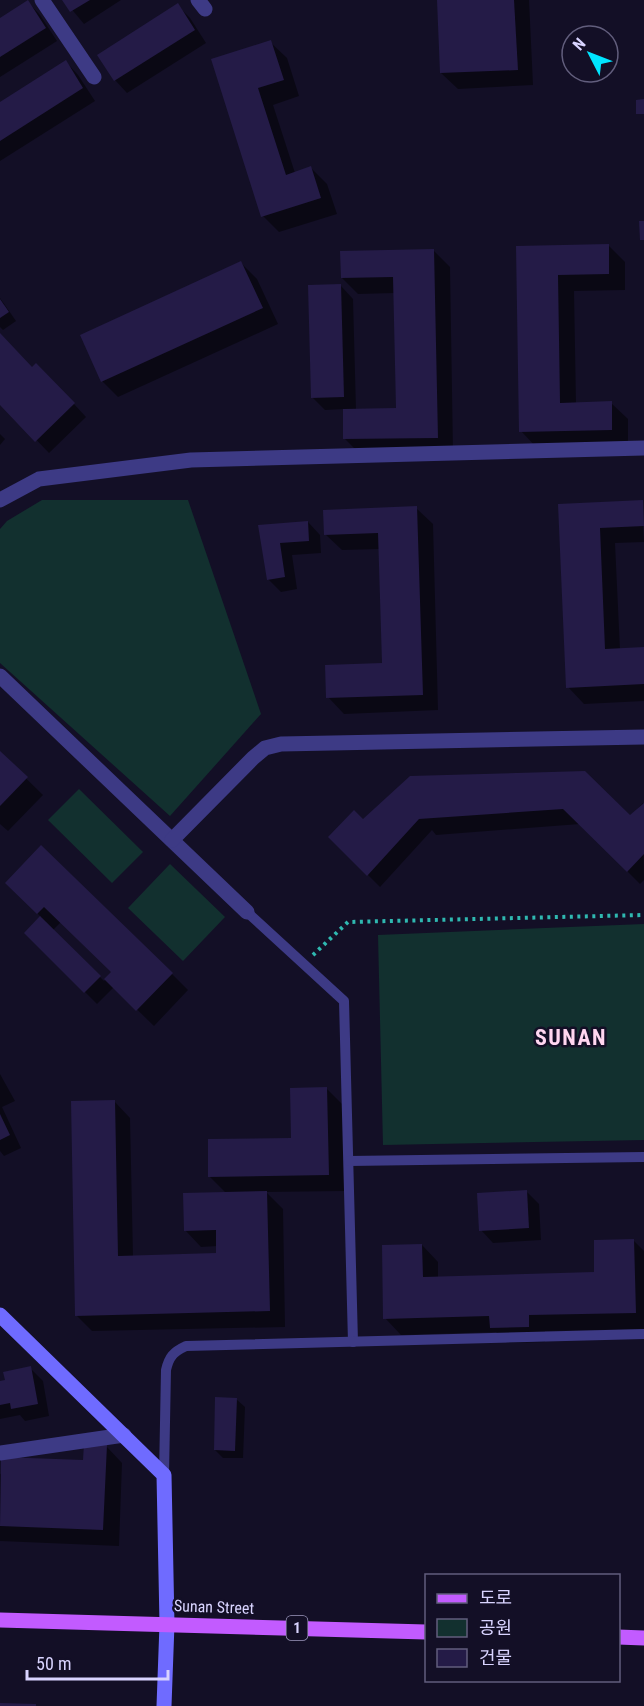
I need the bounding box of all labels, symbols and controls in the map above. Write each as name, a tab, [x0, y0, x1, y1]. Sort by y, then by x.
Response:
north arrow	[560, 24, 620, 84]
text: N	[569, 34, 590, 54]
district label: SUNAN	[535, 1025, 607, 1050]
legend	[425, 1574, 620, 1682]
text: 도로	[479, 1587, 512, 1608]
street label: Sunan Street	[174, 1596, 255, 1618]
road number: 1	[286, 1616, 308, 1640]
text: 공원	[479, 1617, 512, 1638]
scale bar	[27, 1643, 168, 1681]
text: 건물	[479, 1647, 512, 1668]
text: 50 m	[36, 1653, 71, 1674]

